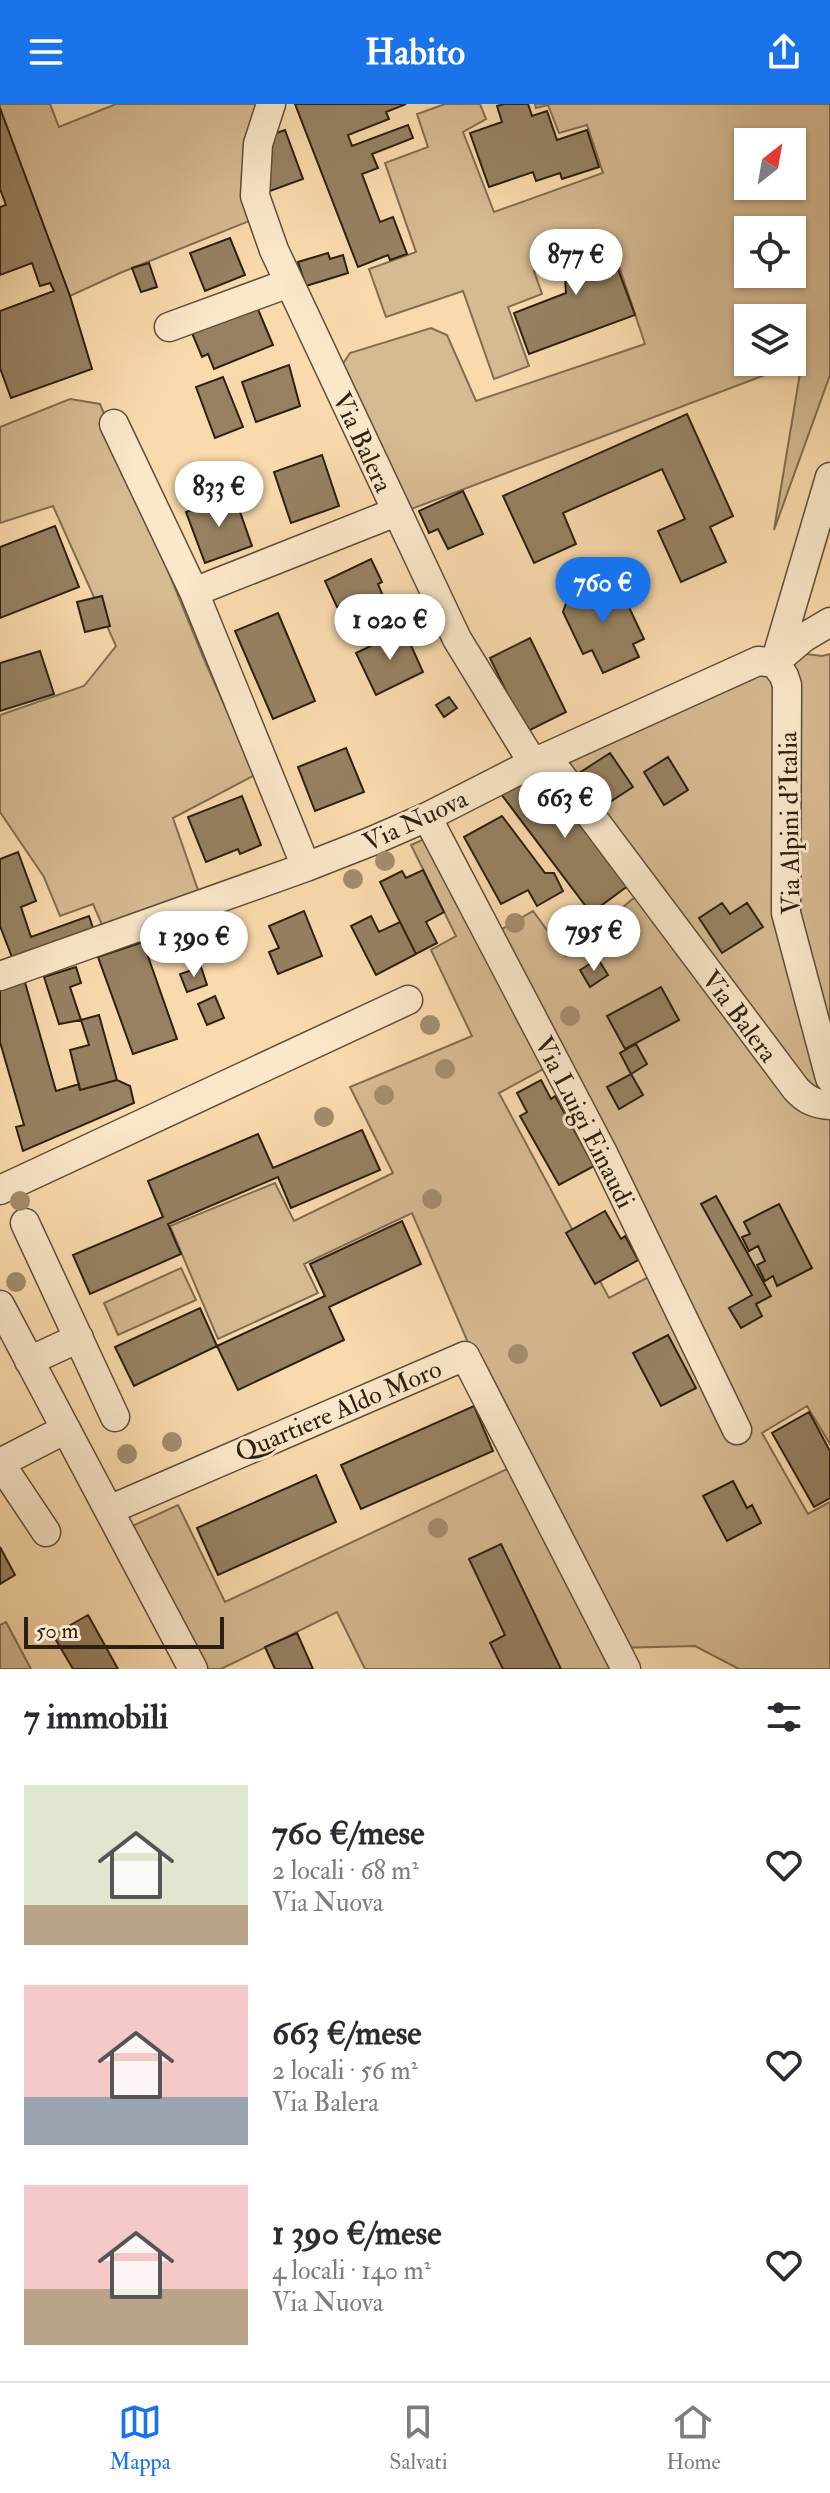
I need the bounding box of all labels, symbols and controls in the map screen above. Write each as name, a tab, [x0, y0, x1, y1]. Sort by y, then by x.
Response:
icon: menu	[24, 30, 68, 74]
text: Habito	[365, 30, 465, 75]
icon: share	[762, 30, 806, 74]
north arrow	[734, 128, 806, 200]
map controls	[734, 128, 806, 376]
button: locate	[734, 216, 806, 288]
pin: 877 €	[520, 229, 632, 297]
text: 877 €	[548, 239, 604, 271]
button: layers	[734, 304, 806, 376]
street label: Via Balera	[325, 387, 399, 498]
pin: 833 €	[163, 461, 275, 529]
text: 833 €	[193, 471, 245, 503]
pin: 760 €	[547, 557, 659, 625]
text: 760 €	[573, 567, 633, 599]
pin: 1 020 €	[316, 594, 464, 662]
text: 1 020 €	[352, 604, 428, 636]
street label: Via Alpini d'Italia	[772, 731, 809, 915]
pin: 663 €	[509, 772, 621, 840]
text: 663 €	[537, 782, 593, 814]
street label: Via Nuova	[358, 783, 473, 859]
pin: 795 €	[538, 905, 650, 973]
pin: 1 390 €	[120, 911, 268, 979]
text: 795 €	[565, 915, 623, 947]
text: 1 390 €	[158, 921, 230, 953]
street label: Via Balera	[694, 964, 784, 1069]
street label: Via Luigi Einaudi	[527, 1031, 641, 1214]
street label: Quartiere Aldo Moro	[230, 1353, 446, 1469]
scale bar	[24, 1613, 224, 1649]
text: 50 m	[36, 1617, 78, 1645]
icon: filters	[762, 1695, 806, 1739]
text: 7 immobili	[24, 1696, 168, 1739]
text: 760 €/mese	[272, 1812, 424, 1855]
icon: home	[88, 1817, 184, 1913]
icon: heart	[762, 1843, 806, 1887]
text: 2 locali · 68 m²	[272, 1855, 419, 1887]
text: Via Nuova	[272, 1887, 384, 1919]
text: 663 €/mese	[272, 2012, 422, 2055]
icon: home	[88, 2017, 184, 2113]
icon: heart	[762, 2043, 806, 2087]
text: 2 locali · 56 m²	[272, 2055, 418, 2087]
text: Via Balera	[272, 2087, 379, 2119]
text: 1 390 €/mese	[272, 2212, 441, 2255]
icon: home	[88, 2217, 184, 2313]
icon: heart	[762, 2243, 806, 2287]
text: 4 locali · 140 m²	[272, 2255, 431, 2287]
text: Via Nuova	[272, 2287, 384, 2319]
tab: Mappa	[109, 2400, 171, 2476]
tab: Salvati	[389, 2400, 448, 2476]
tab: Home	[666, 2400, 721, 2476]

